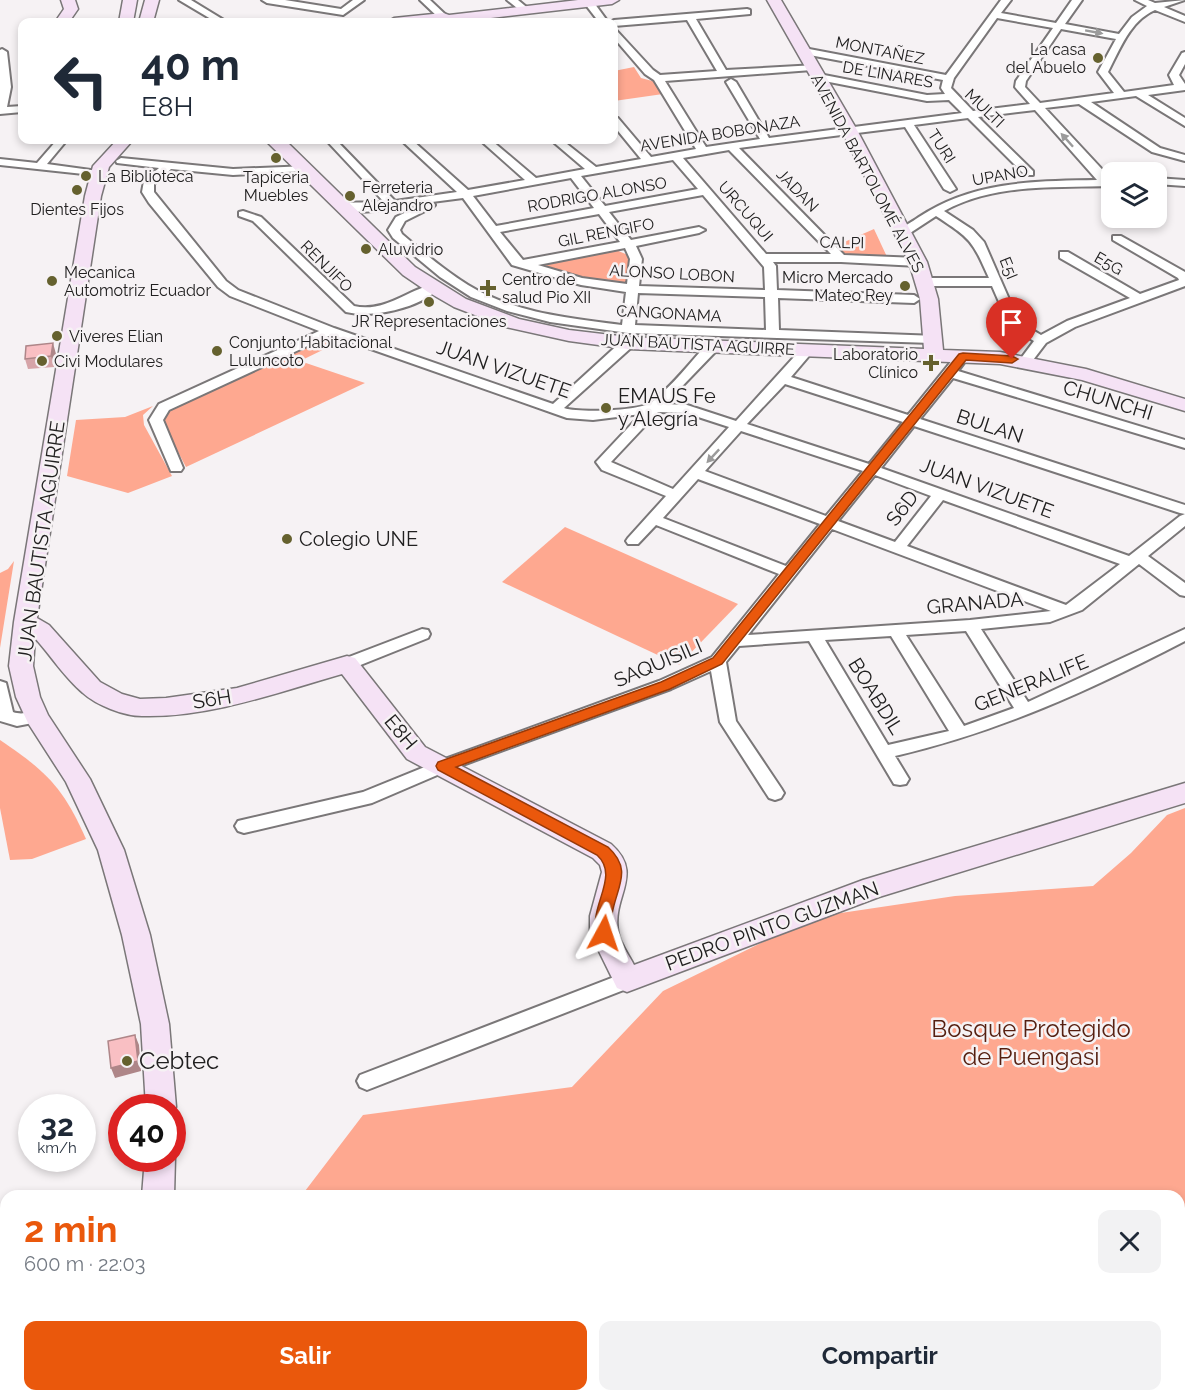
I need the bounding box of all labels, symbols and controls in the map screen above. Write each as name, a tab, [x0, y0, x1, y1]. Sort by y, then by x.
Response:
one-way arrow	[1085, 28, 1104, 37]
street label: MONTAÑEZ	[834, 32, 926, 68]
place label: La casa del Abuelo	[1006, 40, 1086, 77]
text: 40 m	[141, 41, 240, 90]
icon: left	[42, 42, 120, 120]
marker: La casa del Abuelo	[1091, 51, 1105, 65]
street label: DE LINARES	[841, 57, 935, 92]
street label: AVENIDA BARTOLOMÉ ALVES	[807, 70, 929, 276]
street label: MULTI	[961, 85, 1008, 132]
text: E8H	[141, 91, 193, 122]
street label: AVENIDA BOBONAZA	[639, 111, 802, 156]
street label: TURI	[924, 126, 959, 167]
one-way arrow	[1060, 132, 1074, 147]
marker: Tapiceria Muebles	[269, 151, 283, 165]
street label: UPANO	[971, 161, 1030, 190]
map controls	[1101, 162, 1167, 228]
button: layers	[1101, 162, 1167, 228]
street label: JADAN	[773, 165, 823, 216]
place label: La Biblioteca	[98, 167, 194, 186]
place label: Tapiceria Muebles	[243, 168, 309, 205]
marker: La Biblioteca	[79, 169, 93, 183]
street label: RODRIGO ALONSO	[526, 173, 668, 216]
street label: URCUQUI	[714, 177, 777, 245]
place label: Ferreteria Alejandro	[362, 178, 433, 215]
marker: Dientes Fijos	[70, 183, 84, 197]
marker: Ferreteria Alejandro	[343, 189, 357, 203]
place label: Dientes Fijos	[30, 200, 124, 219]
street label: GIL RENGIFO	[556, 214, 656, 251]
street label: CALPI	[819, 233, 865, 252]
street label: RENJIFO	[297, 237, 356, 296]
place label: Aluvidrio	[378, 240, 443, 259]
marker: Aluvidrio	[359, 242, 373, 256]
street label: E5G	[1091, 248, 1126, 279]
street label: E5I	[996, 254, 1022, 282]
street label: ALONSO LOBON	[609, 261, 735, 286]
place label: Mecanica Automotriz Ecuador	[64, 263, 211, 300]
place label: Micro Mercado Mateo Rey	[782, 268, 893, 305]
place label: Centro de salud Pio XII	[502, 270, 591, 307]
marker: Mecanica Automotriz Ecuador	[45, 274, 59, 288]
marker: Centro de salud Pio XII	[479, 279, 497, 297]
marker: Micro Mercado Mateo Rey	[898, 279, 912, 293]
marker: JR Representaciones	[422, 295, 436, 309]
pin	[986, 297, 1037, 359]
street label: CANGONAMA	[616, 301, 722, 326]
icon: arrive	[995, 306, 1028, 339]
place label: JR Representaciones	[351, 312, 507, 331]
place label: Viveres Elian	[69, 327, 163, 346]
marker: Viveres Elian	[50, 329, 64, 343]
street label: JUAN BAUTISTA AGUIRRE	[601, 330, 796, 359]
place label: Conjunto Habitacional Luluncoto	[229, 333, 393, 370]
street label: JUAN VIZUETE	[434, 335, 574, 403]
marker: Conjunto Habitacional Luluncoto	[210, 344, 224, 358]
place label: Laboratorio Clínico	[833, 345, 918, 382]
place label: Civi Modulares	[54, 352, 163, 371]
marker: Civi Modulares	[35, 354, 49, 368]
marker: Laboratorio Clínico	[922, 354, 940, 372]
street label: CHUNCHI	[1060, 375, 1156, 425]
place label: EMAUS Fe y Alegría	[618, 384, 716, 431]
marker: EMAUS Fe y Alegría	[599, 401, 613, 415]
street label: BULAN	[953, 404, 1027, 448]
street label: JUAN BAUTISTA AGUIRRE	[12, 419, 70, 663]
one-way arrow	[706, 448, 720, 462]
street label: JUAN VIZUETE	[917, 453, 1057, 523]
street label: S6D	[881, 485, 923, 531]
place label: Colegio UNE	[299, 527, 418, 551]
marker: Colegio UNE	[280, 532, 294, 546]
street label: GRANADA	[926, 587, 1025, 619]
street label: SAQUISILI	[610, 634, 706, 692]
street label: GENERALIFE	[970, 649, 1092, 717]
street label: BOABDIL	[843, 653, 909, 739]
street label: S6H	[191, 684, 233, 714]
street label: E8H	[379, 709, 423, 755]
street label: PEDRO PINTO GUZMAN	[662, 876, 882, 976]
position arrow	[572, 901, 636, 965]
park label: Bosque Protegido de Puengasi	[931, 1014, 1131, 1071]
place label: Cebtec	[139, 1046, 219, 1075]
marker: Cebtec	[120, 1054, 134, 1068]
speed limit sign: 40	[108, 1094, 186, 1172]
text: 32	[40, 1108, 74, 1143]
text: km/h	[37, 1139, 77, 1157]
text: 2 min	[24, 1208, 117, 1250]
button: close	[1098, 1210, 1161, 1273]
text: 600 m · 22:03	[24, 1252, 146, 1276]
button: Salir	[24, 1321, 587, 1390]
button: Compartir	[599, 1321, 1161, 1390]

